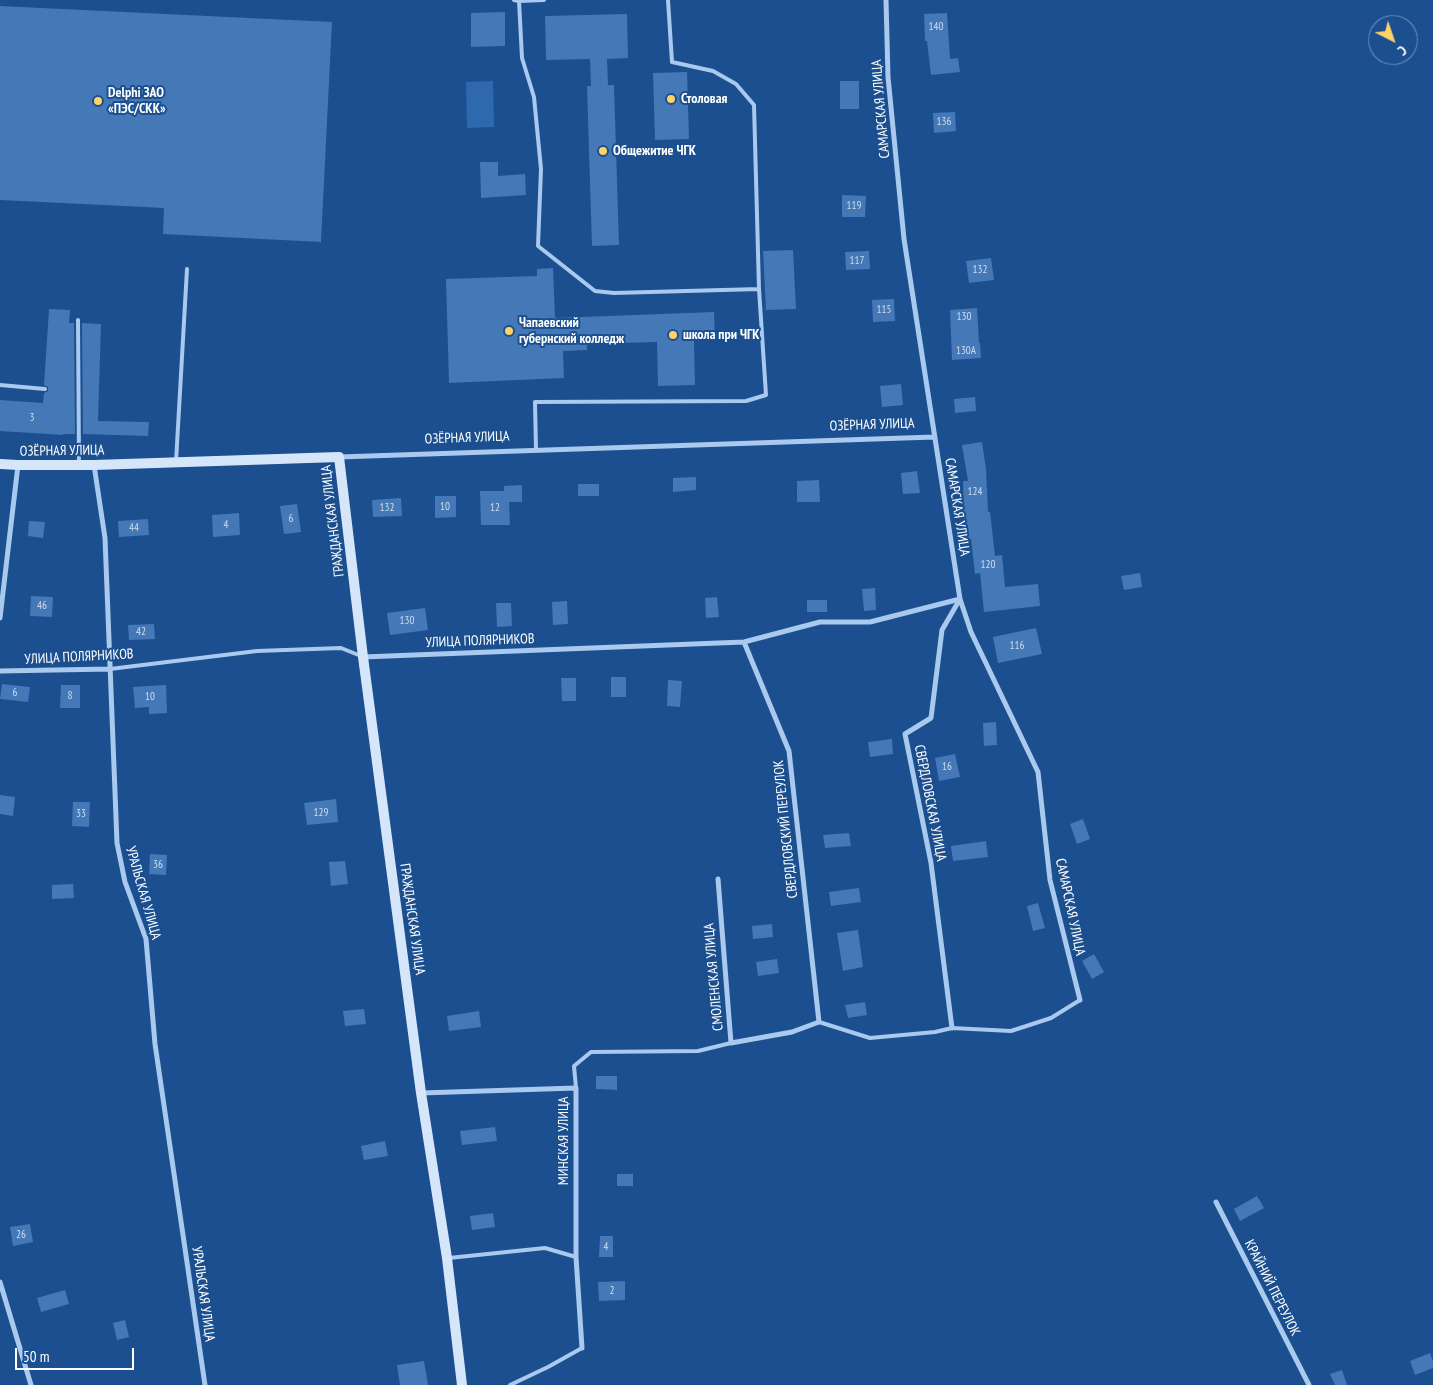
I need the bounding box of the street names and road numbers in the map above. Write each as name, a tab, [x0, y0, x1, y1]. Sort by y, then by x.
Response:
street label: САМАРСКАЯ УЛИЦА	[868, 59, 894, 159]
street label: ОЗЁРНАЯ УЛИЦА	[829, 415, 915, 435]
street label: ОЗЁРНАЯ УЛИЦА	[424, 428, 510, 448]
street label: ОЗЁРНАЯ УЛИЦА	[19, 442, 105, 460]
street label: САМАРСКАЯ УЛИЦА	[941, 457, 973, 557]
street label: ГРАЖДАНСКАЯ УЛИЦА	[318, 464, 348, 578]
street label: УЛИЦА ПОЛЯРНИКОВ	[425, 631, 535, 651]
street label: УЛИЦА ПОЛЯРНИКОВ	[24, 646, 134, 668]
street label: СВЕРДЛОВСКАЯ УЛИЦА	[910, 743, 950, 863]
street label: СВЕРДЛОВСКИЙ ПЕРЕУЛОК	[770, 759, 802, 899]
street label: УРАЛЬСКАЯ УЛИЦА	[122, 845, 164, 941]
street label: САМАРСКАЯ УЛИЦА	[1052, 857, 1088, 957]
street label: ГРАЖДАНСКАЯ УЛИЦА	[396, 862, 428, 976]
street label: СМОЛЕНСКАЯ УЛИЦА	[701, 922, 727, 1032]
street label: МИНСКАЯ УЛИЦА	[556, 1097, 572, 1185]
street label: КРАЙНИЙ ПЕРЕУЛОК	[1240, 1237, 1304, 1339]
street label: УРАЛЬСКАЯ УЛИЦА	[188, 1245, 218, 1343]

